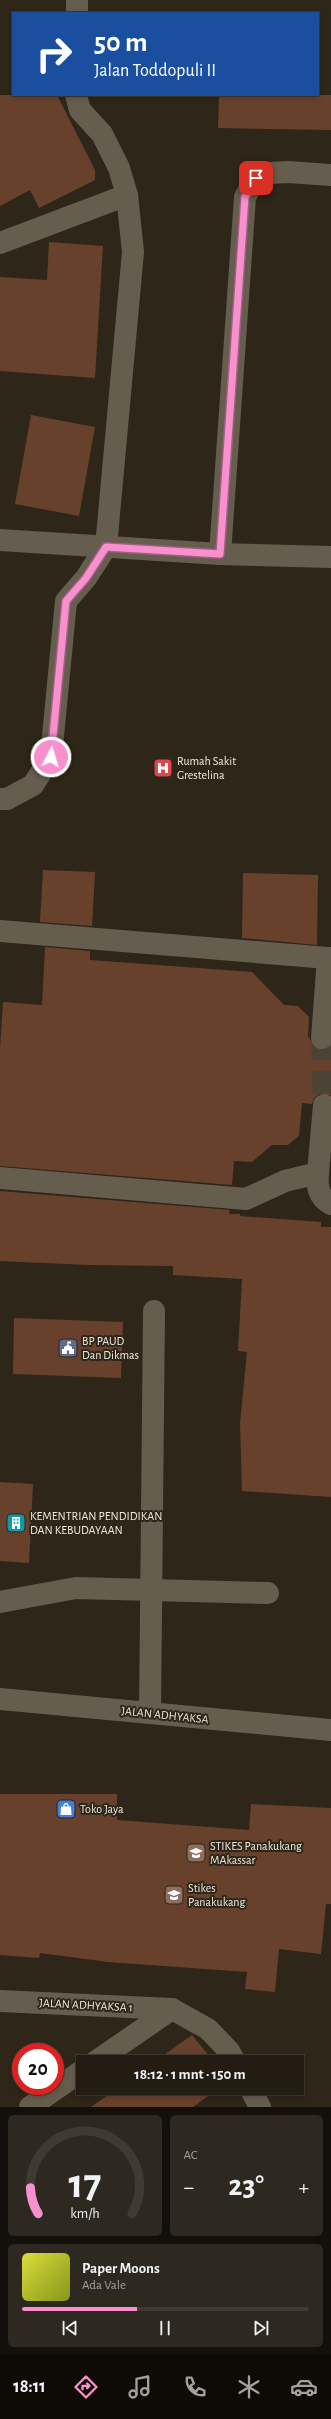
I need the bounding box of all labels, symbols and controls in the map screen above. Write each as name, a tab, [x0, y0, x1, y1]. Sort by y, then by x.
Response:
icon: right	[28, 28, 80, 80]
text: 50 m	[94, 29, 148, 57]
text: Jalan Toddopuli II	[94, 62, 216, 80]
pin	[239, 161, 273, 195]
icon: arrive	[245, 167, 267, 189]
position arrow	[30, 736, 72, 778]
place label: Rumah Sakit Grestelina	[177, 755, 236, 781]
hospital icon: Rumah Sakit Grestelina	[152, 757, 174, 779]
place label: BP PAUD Dan Dikmas	[82, 1335, 139, 1361]
public building icon: BP PAUD Dan Dikmas	[57, 1337, 79, 1359]
place label: KEMENTRIAN PENDIDIKAN DAN KEBUDAYAAN	[30, 1510, 162, 1536]
building icon: KEMENTRIAN PENDIDIKAN DAN KEBUDAYAAN	[5, 1512, 27, 1534]
street label: JALAN ADHYAKSA	[121, 1704, 209, 1726]
shop icon: Toko Jaya	[55, 1798, 77, 1820]
place label: Toko Jaya	[80, 1803, 124, 1816]
place label: STIKES Panakukang MAkassar	[210, 1840, 302, 1866]
school or university icon: STIKES Panakukang MAkassar	[185, 1842, 207, 1864]
place label: Stikes Panakukang	[188, 1882, 246, 1908]
school or university icon: Stikes Panakukang	[163, 1884, 185, 1906]
street label: JALAN ADHYAKSA 1	[39, 1997, 133, 2013]
speed limit sign: 20	[12, 2043, 64, 2095]
text: 18:12 · 1 mnt · 150 m	[134, 2067, 246, 2082]
text: AC	[184, 2149, 198, 2162]
text: 17	[68, 2163, 101, 2204]
text: 23°	[228, 2171, 264, 2201]
text: −	[184, 2176, 194, 2198]
text: +	[298, 2176, 309, 2198]
text: km/h	[70, 2206, 99, 2220]
text: Paper Moons	[82, 2261, 160, 2276]
text: Ada Vale	[82, 2279, 126, 2292]
icon: previous	[59, 2317, 81, 2339]
icon: pause	[154, 2317, 176, 2339]
icon: next	[250, 2317, 272, 2339]
icon: directions	[72, 2373, 100, 2401]
icon: music	[126, 2373, 154, 2401]
icon: phone	[181, 2373, 209, 2401]
icon: climate	[235, 2373, 263, 2401]
icon: car	[290, 2373, 318, 2401]
text: 18:11	[13, 2378, 46, 2396]

